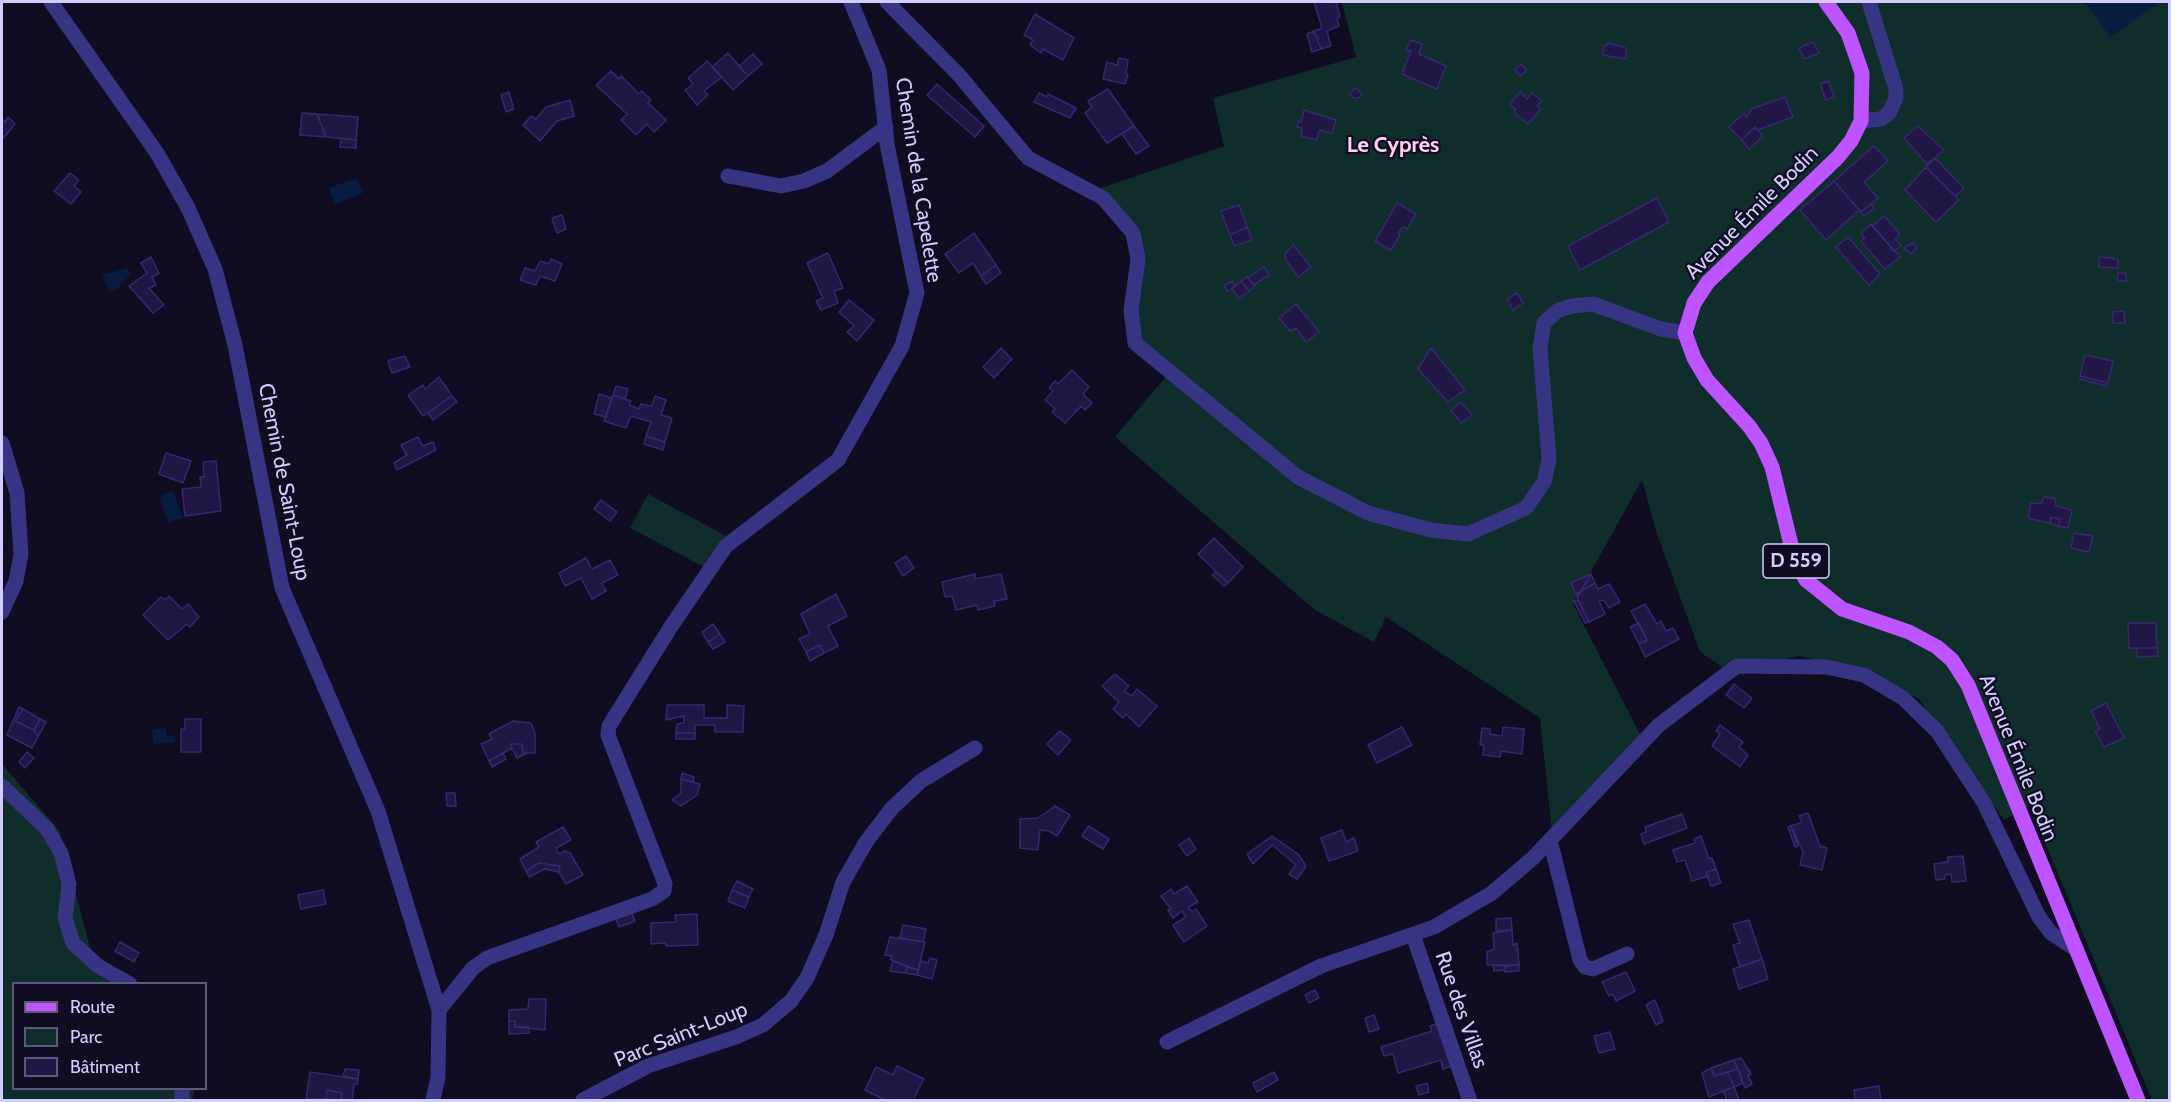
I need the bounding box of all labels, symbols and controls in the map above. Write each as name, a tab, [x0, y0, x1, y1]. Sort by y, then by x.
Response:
street label: Chemin de la Capelette	[889, 76, 947, 284]
district label: Le Cyprès	[1347, 133, 1439, 159]
street label: Avenue Émile Bodin	[1680, 141, 1824, 285]
street label: Chemin de Saint-Loup	[253, 381, 315, 583]
road number: D 559	[1763, 544, 1829, 578]
street label: Avenue Émile Bodin	[1973, 671, 2063, 845]
street label: Rue des Villas	[1429, 948, 1493, 1072]
legend	[12, 982, 207, 1090]
text: Route	[70, 996, 115, 1018]
street label: Parc Saint-Loup	[611, 997, 751, 1073]
text: Parc	[70, 1026, 102, 1048]
text: Bâtiment	[70, 1056, 140, 1078]

